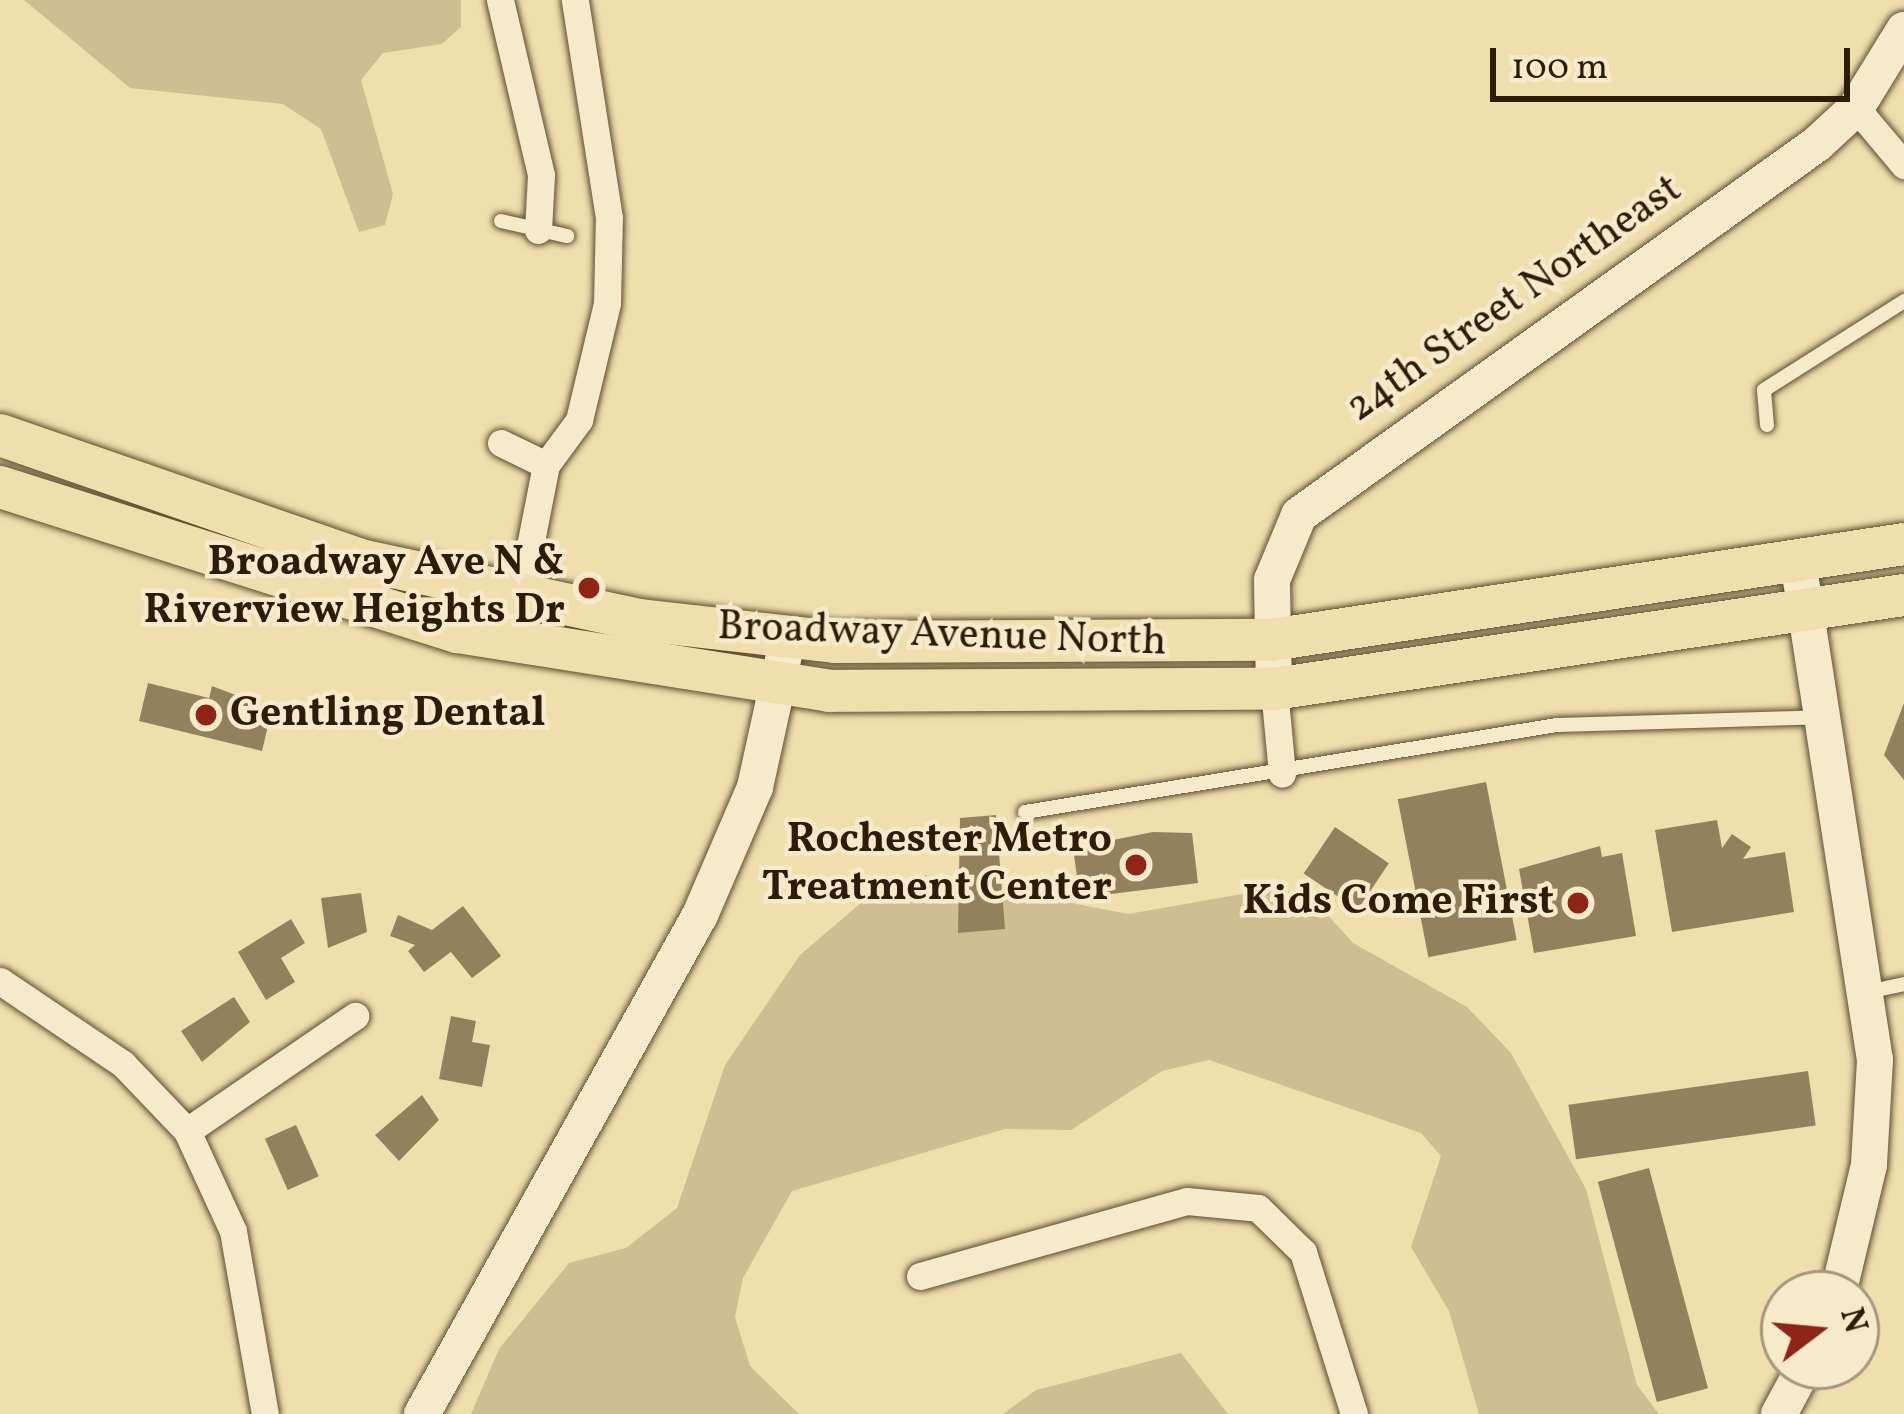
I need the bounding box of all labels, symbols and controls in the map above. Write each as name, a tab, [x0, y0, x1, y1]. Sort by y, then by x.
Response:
scale bar	[1496, 24, 1856, 98]
text: 100 m	[1511, 44, 1608, 94]
street label: 24th Street Northeast	[1338, 165, 1692, 435]
place label: Broadway Ave N & Riverview Heights Dr	[143, 539, 565, 638]
marker: Broadway Ave N & Riverview Heights Dr	[576, 575, 602, 601]
street label: Broadway Avenue North	[716, 603, 1168, 669]
place label: Gentling Dental	[230, 690, 546, 740]
marker: Gentling Dental	[193, 702, 219, 728]
place label: Rochester Metro Treatment Center	[762, 816, 1112, 914]
marker: Rochester Metro Treatment Center	[1123, 852, 1149, 878]
place label: Kids Come First	[1243, 878, 1554, 928]
marker: Kids Come First	[1565, 890, 1591, 916]
north arrow	[1760, 1270, 1880, 1390]
text: N	[1826, 1303, 1877, 1339]

